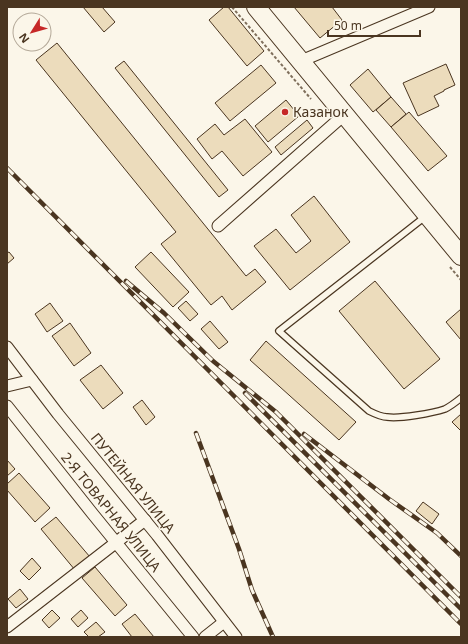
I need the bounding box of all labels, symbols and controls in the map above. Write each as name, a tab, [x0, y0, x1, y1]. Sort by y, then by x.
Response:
north arrow	[12, 12, 52, 52]
scale bar	[328, 12, 420, 38]
text: 50 m	[334, 17, 362, 34]
text: N	[15, 30, 32, 46]
place label: Казанок	[293, 102, 349, 121]
marker: Казанок	[280, 107, 290, 117]
street label: ПУТЕЙНАЯ УЛИЦА	[87, 429, 180, 537]
street label: 2-Я ТОВАРНАЯ УЛИЦА	[57, 448, 166, 575]

